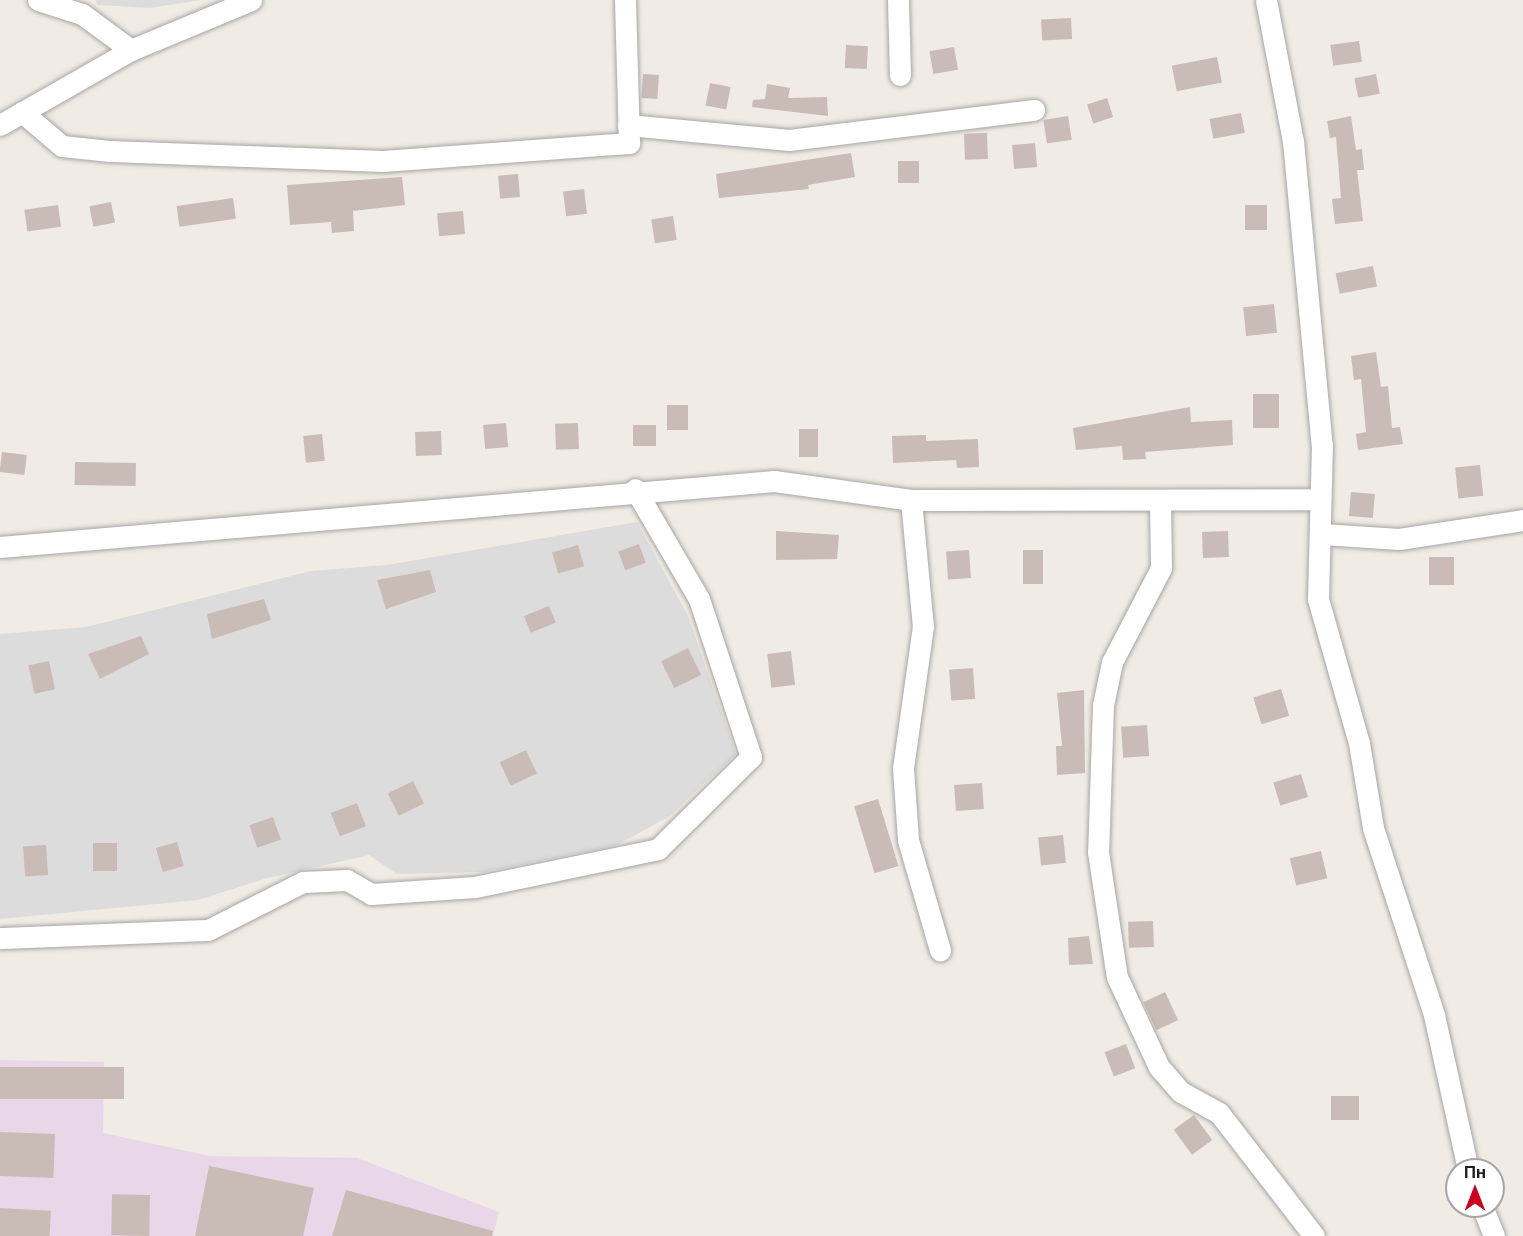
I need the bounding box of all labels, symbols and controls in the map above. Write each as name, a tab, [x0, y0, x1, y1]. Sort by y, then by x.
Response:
north arrow	[1445, 1158, 1505, 1218]
text: Пн	[1464, 1162, 1486, 1182]

